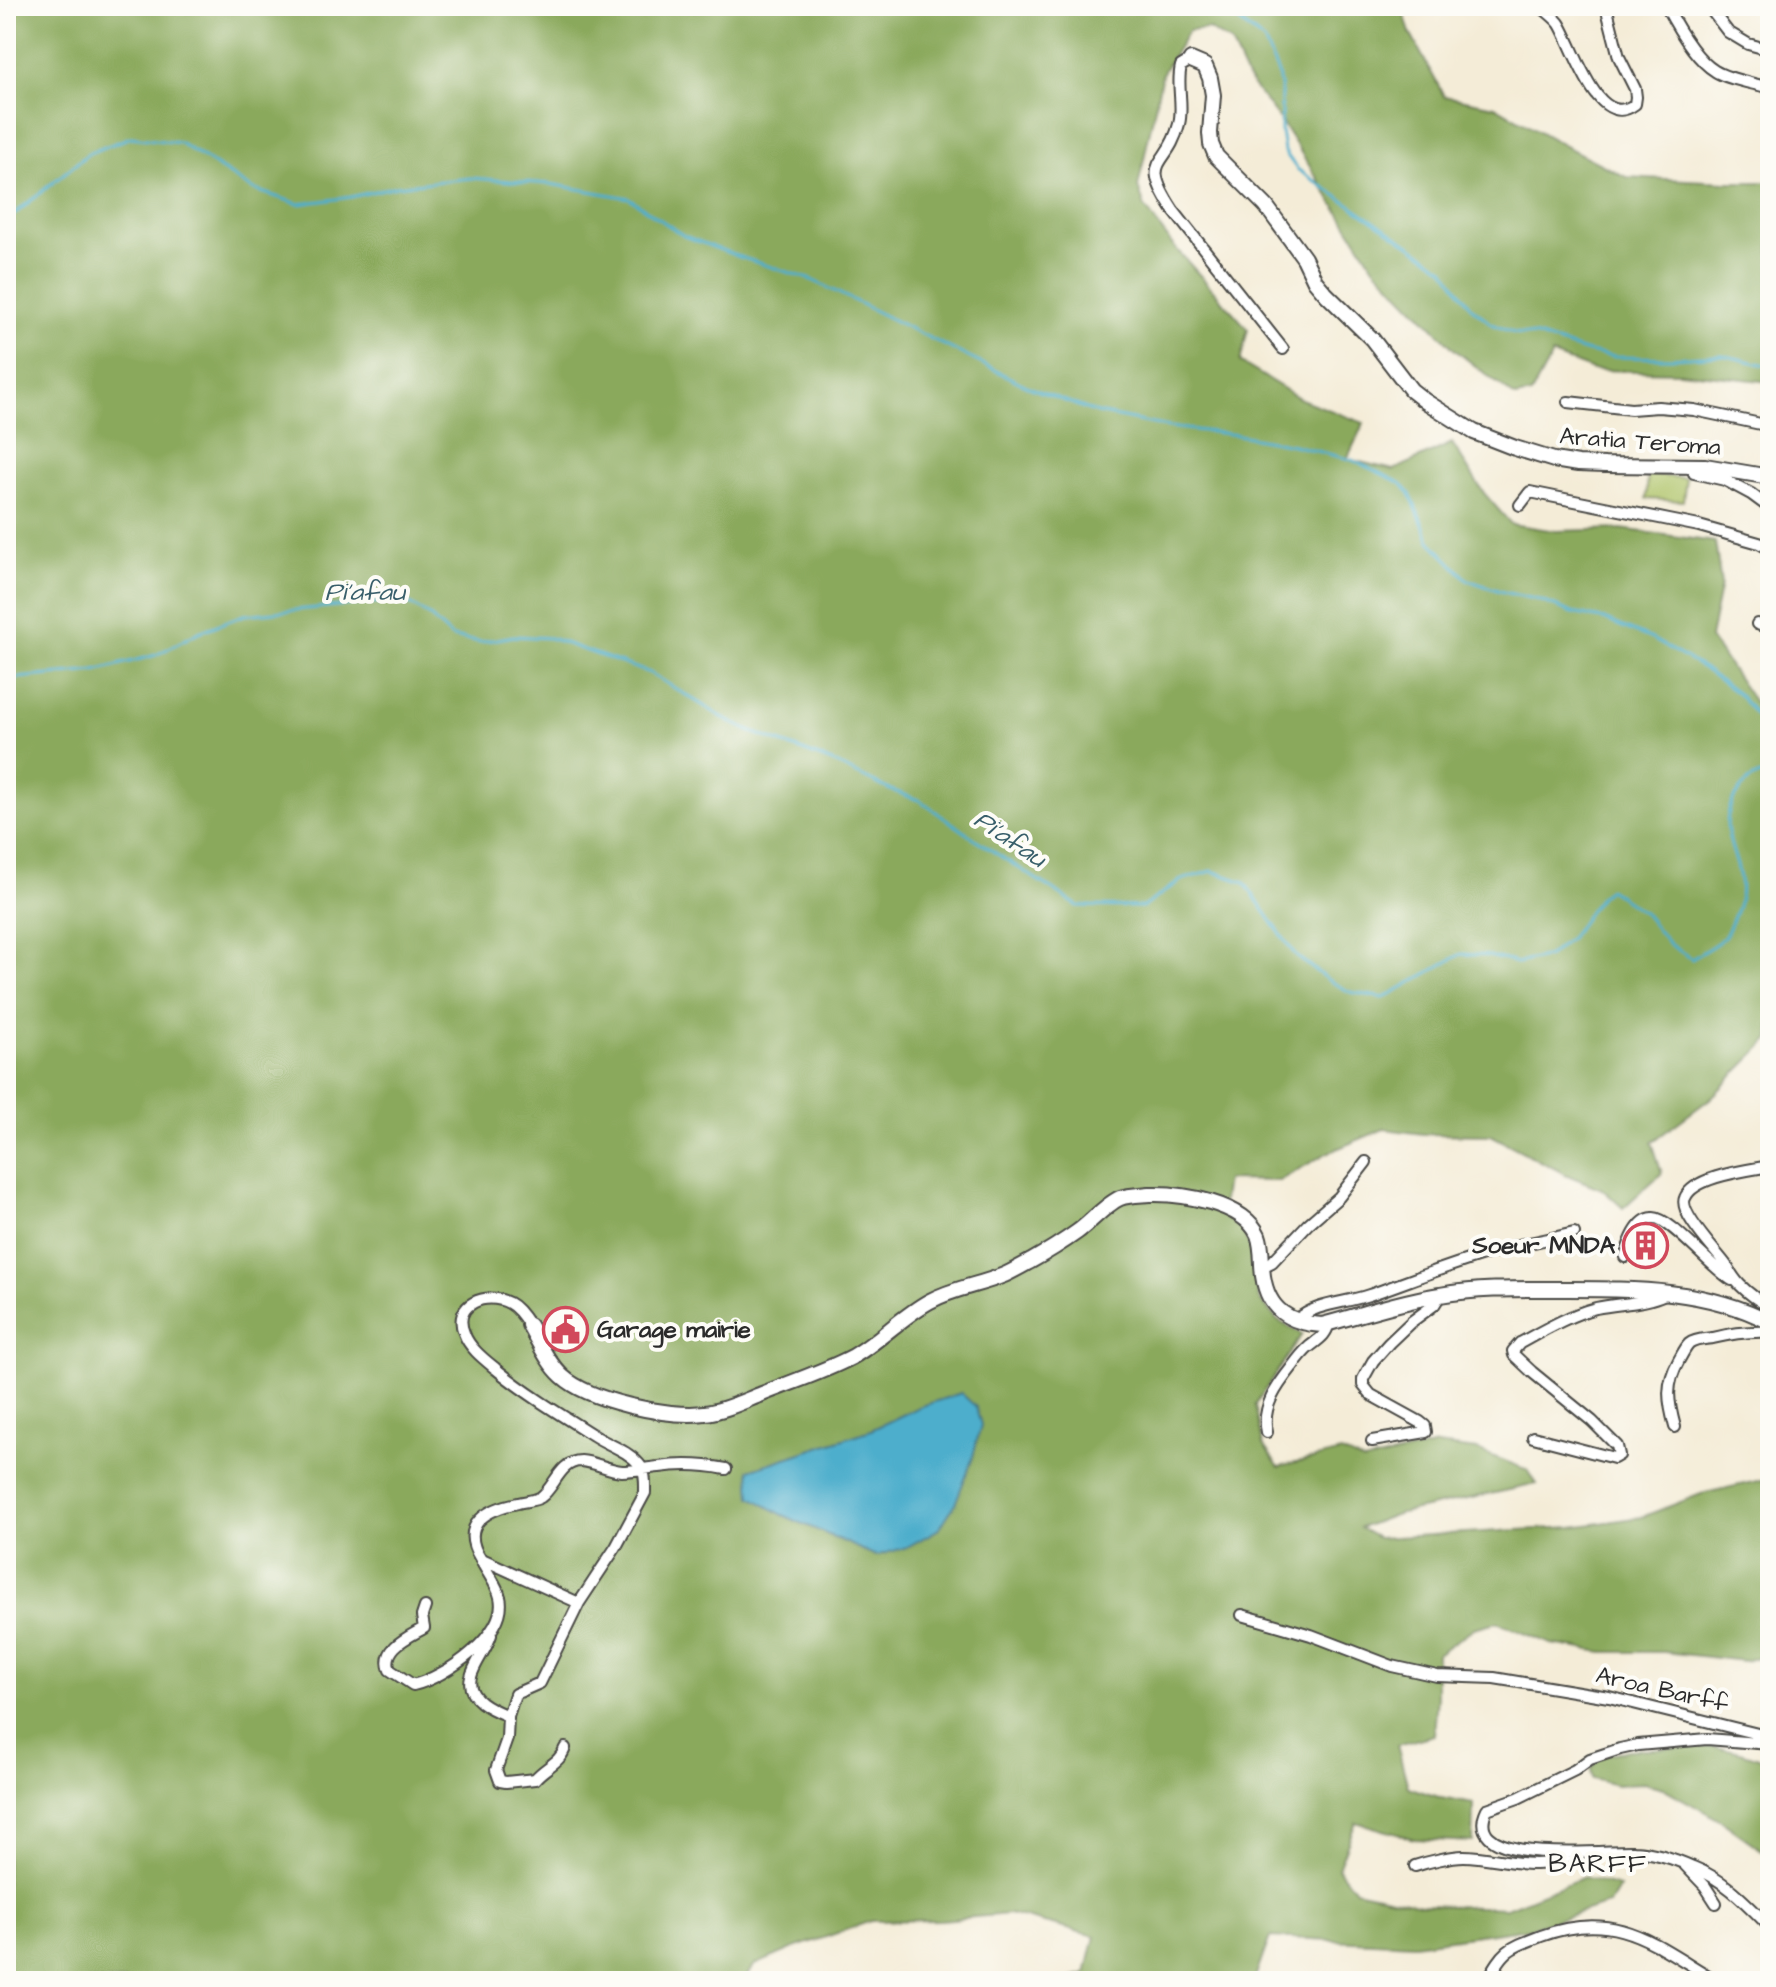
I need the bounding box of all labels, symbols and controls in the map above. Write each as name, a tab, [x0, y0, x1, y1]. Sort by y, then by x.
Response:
street label: Aratia Teroma	[1558, 419, 1722, 465]
water label: Pi'afau	[325, 574, 407, 610]
water label: Pi'afau	[967, 802, 1055, 877]
building icon: Soeur MNDA	[1622, 1222, 1670, 1270]
place label: Soeur MNDA	[1471, 1229, 1616, 1263]
public building icon: Garage mairie	[542, 1306, 590, 1354]
place label: Garage mairie	[597, 1313, 751, 1348]
street label: Aroa Barff	[1592, 1658, 1732, 1722]
district label: BARFF	[1548, 1846, 1648, 1882]

